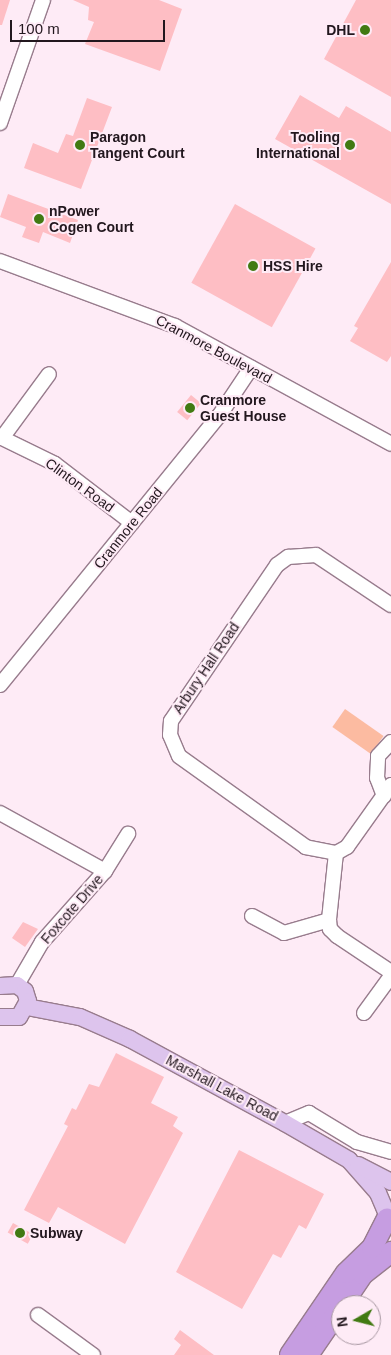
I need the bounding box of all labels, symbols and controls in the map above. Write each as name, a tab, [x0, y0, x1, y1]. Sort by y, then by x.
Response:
scale bar	[12, 10, 168, 42]
text: 100 m	[18, 20, 60, 37]
place label: DHL	[326, 22, 355, 38]
marker: DHL	[359, 24, 371, 36]
place label: Paragon Tangent Court	[90, 129, 185, 162]
place label: Tooling International	[256, 129, 340, 162]
marker: Paragon Tangent Court	[74, 139, 86, 151]
marker: Tooling International	[344, 139, 356, 151]
place label: nPower Cogen Court	[49, 203, 134, 236]
marker: nPower Cogen Court	[33, 213, 45, 225]
place label: HSS Hire	[263, 258, 323, 274]
marker: HSS Hire	[247, 260, 259, 272]
street label: Cranmore Boulevard	[153, 311, 275, 387]
place label: Cranmore Guest House	[200, 392, 286, 424]
marker: Cranmore Guest House	[184, 402, 196, 414]
street label: Clinton Road	[42, 454, 118, 516]
street label: Cranmore Road	[90, 484, 166, 572]
street label: Arbury Hall Road	[169, 619, 243, 717]
street label: Foxcote Drive	[37, 871, 107, 947]
street label: Marshall Lake Road	[163, 1051, 281, 1125]
place label: Subway	[30, 1225, 83, 1241]
marker: Subway	[14, 1227, 26, 1239]
north arrow	[331, 1295, 381, 1345]
text: N	[334, 1316, 351, 1328]

